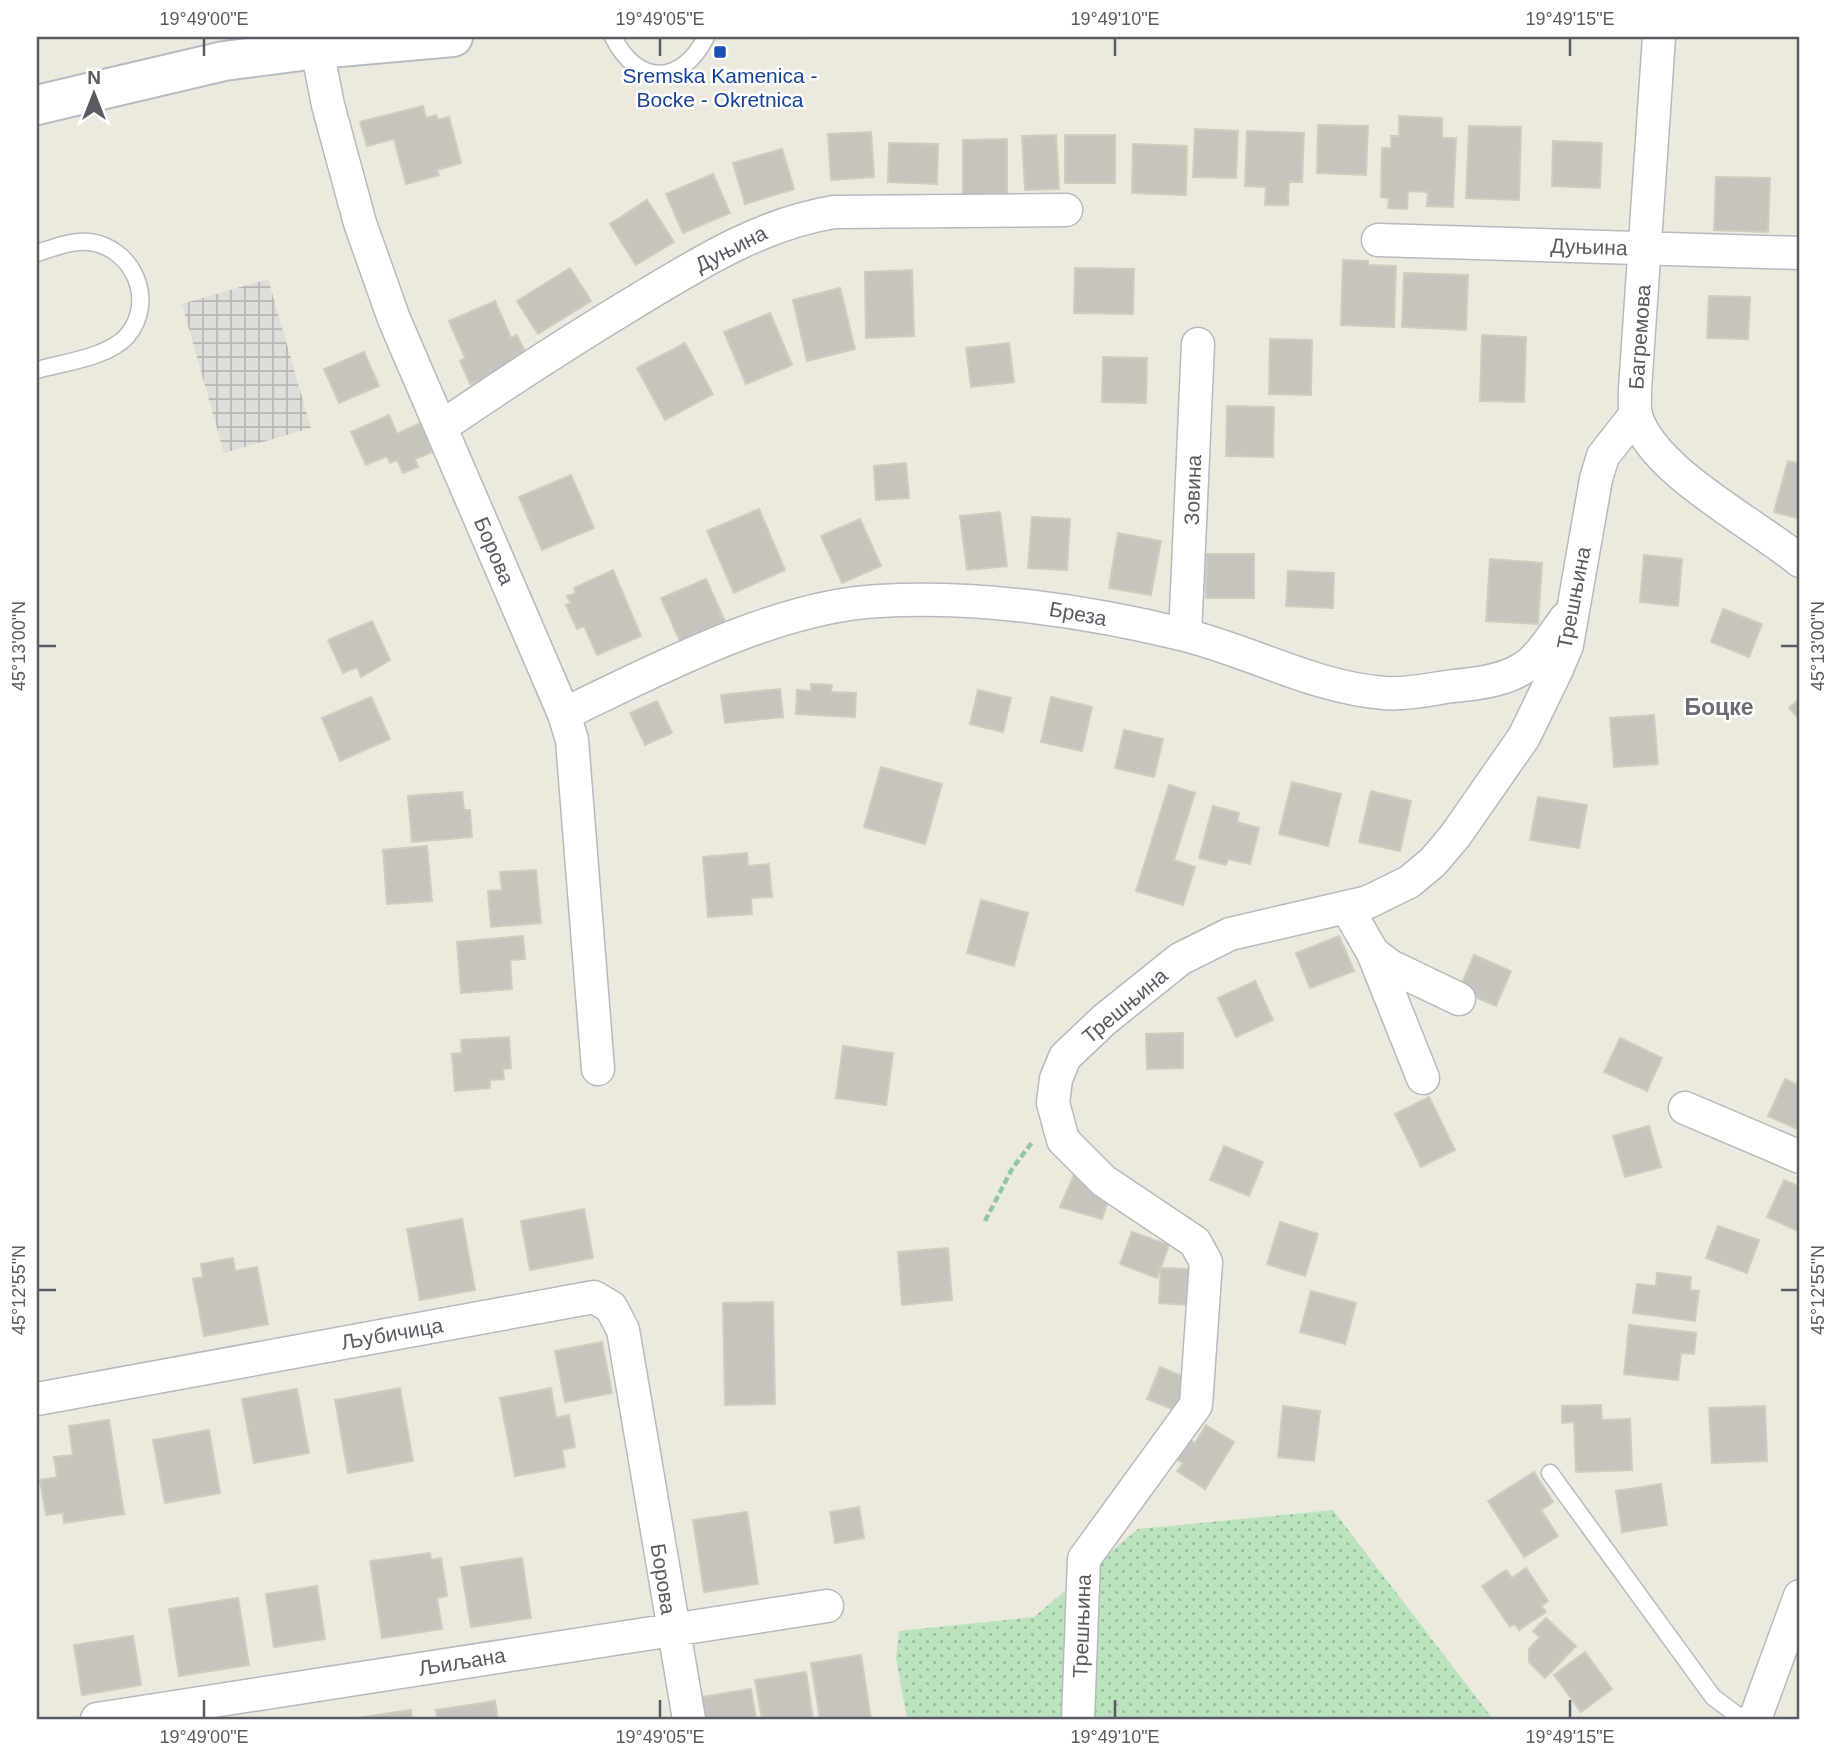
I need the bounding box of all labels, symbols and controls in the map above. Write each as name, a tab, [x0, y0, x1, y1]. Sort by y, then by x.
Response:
text: 19°49'00"E	[159, 9, 249, 29]
text: 19°49'05"E	[615, 9, 705, 29]
text: 19°49'10"E	[1070, 9, 1160, 29]
text: 19°49'15"E	[1525, 9, 1615, 29]
marker: Sremska Kamenica - Bocke - Okretnica	[712, 44, 728, 60]
north arrow	[60, 60, 130, 130]
place label: Sremska Kamenica - Bocke - Okretnica	[623, 64, 817, 111]
text: N	[87, 67, 101, 88]
street label: Дуњина	[691, 221, 771, 276]
street label: Дуњина	[1550, 234, 1628, 259]
street label: Багремова	[1624, 283, 1655, 390]
street label: Зовина	[1180, 454, 1205, 526]
street label: Борова	[470, 513, 519, 588]
street label: Трешњина	[1552, 544, 1595, 651]
street label: Бреза	[1048, 597, 1109, 630]
text: 45°13'00"N	[9, 601, 29, 691]
text: 45°13'00"N	[1808, 601, 1828, 691]
district label: Боцке	[1684, 694, 1754, 720]
street label: Трешњина	[1077, 963, 1172, 1048]
text: 45°12'55"N	[9, 1245, 29, 1335]
text: 45°12'55"N	[1808, 1245, 1828, 1335]
street label: Љубичица	[339, 1313, 445, 1354]
street label: Борова	[647, 1542, 680, 1616]
street label: Трешњина	[1068, 1573, 1095, 1678]
street label: Љиљана	[417, 1643, 507, 1680]
text: 19°49'00"E	[159, 1727, 249, 1747]
text: 19°49'05"E	[615, 1727, 705, 1747]
text: 19°49'10"E	[1070, 1727, 1160, 1747]
text: 19°49'15"E	[1525, 1727, 1615, 1747]

